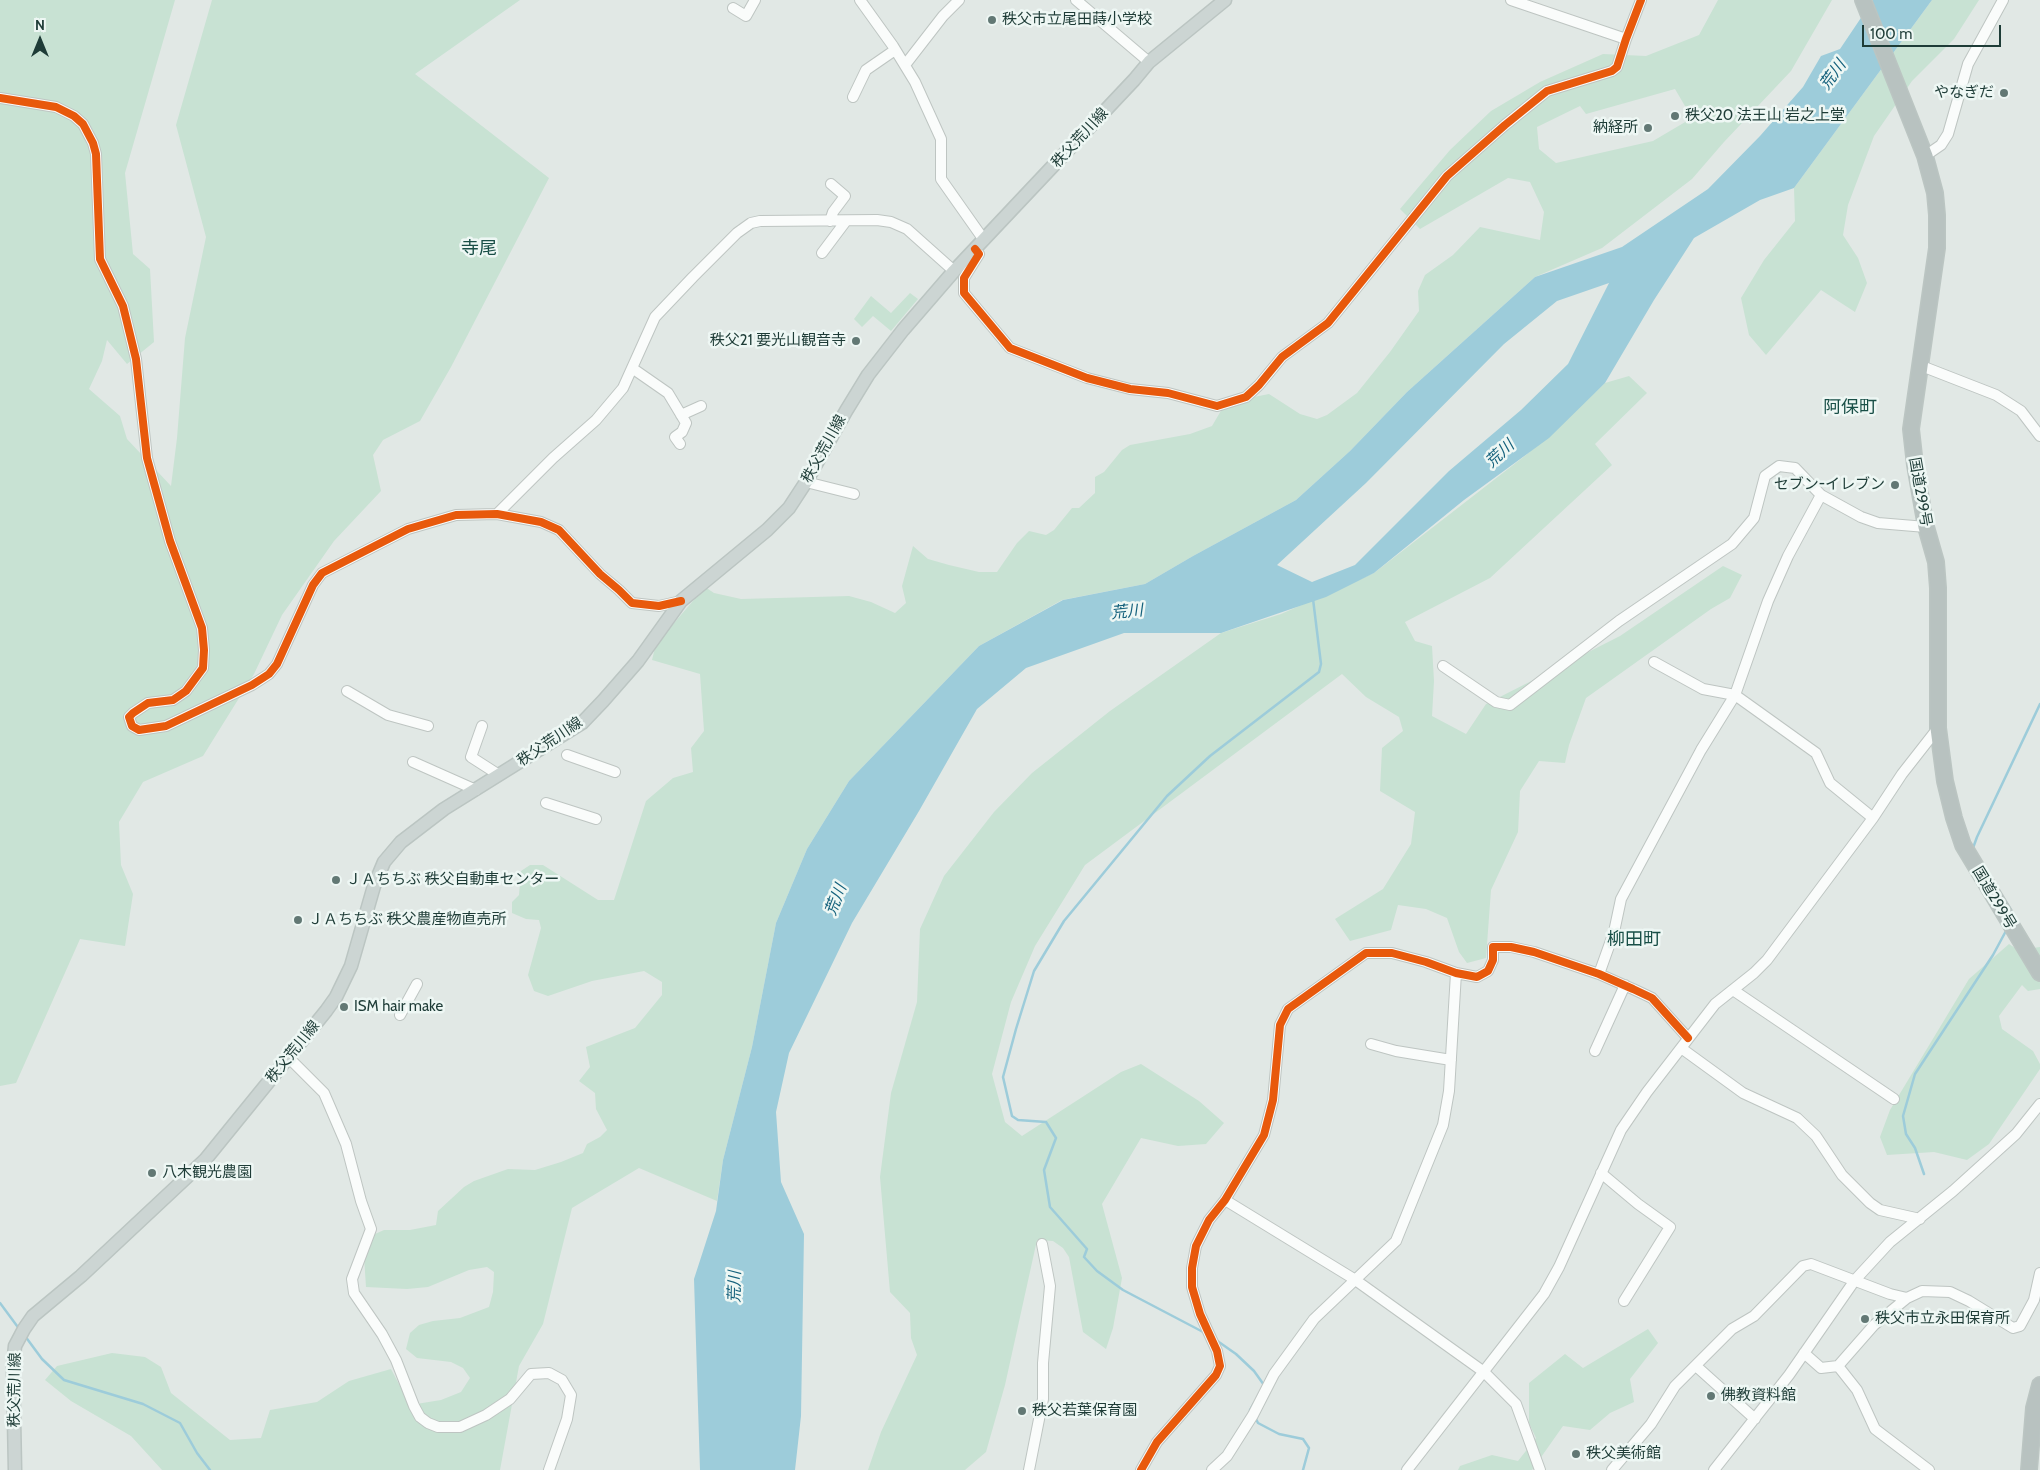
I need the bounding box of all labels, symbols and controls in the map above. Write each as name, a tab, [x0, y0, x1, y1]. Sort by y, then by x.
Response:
place label: 秩父市立尾田蒔小学校	[1002, 11, 1152, 29]
marker: 秩父市立尾田蒔小学校	[986, 14, 998, 26]
north arrow	[15, 15, 65, 65]
scale bar	[1865, 15, 2004, 47]
text: N	[35, 16, 45, 34]
text: 100 m	[1870, 25, 1912, 43]
water label: 荒川	[1816, 56, 1850, 94]
place label: やなぎだ	[1934, 84, 1994, 102]
marker: やなぎだ	[1998, 87, 2010, 99]
street label: 秩父荒川線	[1048, 104, 1112, 172]
place label: 秩父20 法王山 岩之上堂	[1685, 107, 1845, 125]
marker: 秩父20 法王山 岩之上堂	[1669, 110, 1681, 122]
place label: 納経所	[1593, 119, 1638, 137]
marker: 納経所	[1642, 122, 1654, 134]
district label: 寺尾	[461, 238, 497, 260]
place label: 秩父21 要光山観音寺	[710, 332, 846, 350]
marker: 秩父21 要光山観音寺	[850, 335, 862, 347]
district label: 阿保町	[1823, 397, 1877, 419]
street label: 秩父荒川線	[798, 412, 850, 486]
water label: 荒川	[1482, 436, 1518, 472]
street label: 国道299号	[1905, 456, 1935, 528]
place label: セブン-イレブン	[1774, 476, 1885, 494]
marker: セブン-イレブン	[1889, 479, 1901, 491]
water label: 荒川	[1110, 601, 1144, 623]
street label: 秩父荒川線	[514, 714, 586, 770]
street label: 国道299号	[1968, 863, 2020, 933]
place label: ＪＡちちぶ 秩父自動車センター	[346, 871, 559, 889]
marker: ＪＡちちぶ 秩父自動車センター	[330, 874, 342, 886]
water label: 荒川	[821, 882, 851, 918]
place label: ＪＡちちぶ 秩父農産物直売所	[308, 911, 506, 929]
marker: ＪＡちちぶ 秩父農産物直売所	[292, 914, 304, 926]
district label: 柳田町	[1607, 929, 1661, 951]
place label: ISM hair make	[354, 998, 443, 1016]
marker: ISM hair make	[338, 1001, 350, 1013]
street label: 秩父荒川線	[262, 1017, 324, 1087]
place label: 八木観光農園	[162, 1164, 252, 1182]
marker: 八木観光農園	[146, 1167, 158, 1179]
water label: 荒川	[725, 1271, 745, 1303]
place label: 秩父市立永田保育所	[1875, 1310, 2010, 1328]
marker: 秩父市立永田保育所	[1859, 1313, 1871, 1325]
street label: 秩父荒川線	[5, 1352, 25, 1428]
place label: 佛教資料館	[1721, 1387, 1796, 1405]
marker: 佛教資料館	[1705, 1390, 1717, 1402]
place label: 秩父若葉保育園	[1032, 1402, 1137, 1420]
marker: 秩父若葉保育園	[1016, 1405, 1028, 1417]
place label: 秩父美術館	[1586, 1445, 1661, 1463]
marker: 秩父美術館	[1570, 1448, 1582, 1460]

